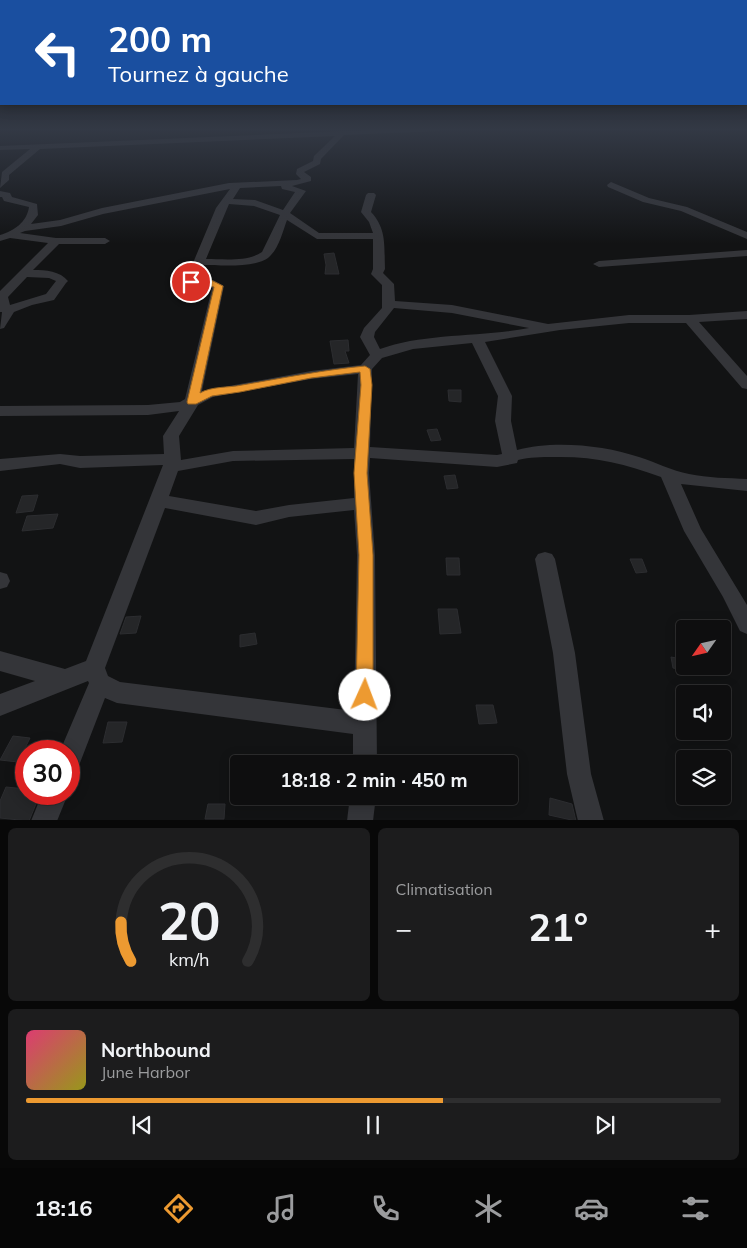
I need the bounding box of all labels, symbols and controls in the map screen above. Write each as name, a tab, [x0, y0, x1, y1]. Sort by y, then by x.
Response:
text: 200 m	[108, 17, 212, 61]
icon: left	[25, 20, 90, 85]
text: Tournez à gauche	[108, 60, 289, 88]
pin	[170, 261, 212, 303]
icon: arrive	[177, 268, 205, 296]
north arrow	[676, 620, 731, 675]
map controls	[676, 620, 731, 805]
position arrow	[338, 668, 390, 720]
button: sound	[676, 685, 731, 740]
speed limit sign: 30	[15, 740, 80, 805]
button: layers	[676, 750, 731, 805]
text: 18:18 · 2 min · 450 m	[280, 768, 468, 792]
text: Climatisation	[396, 879, 493, 899]
text: 20	[158, 888, 220, 953]
text: 21°	[528, 903, 588, 951]
text: −	[396, 911, 412, 946]
text: +	[704, 911, 721, 946]
text: km/h	[169, 948, 209, 970]
text: Northbound	[101, 1038, 211, 1062]
text: June Harbor	[101, 1062, 190, 1082]
icon: previous	[128, 1111, 156, 1139]
icon: pause	[359, 1111, 387, 1139]
icon: next	[591, 1111, 619, 1139]
icon: directions	[161, 1191, 196, 1226]
icon: music	[264, 1191, 299, 1226]
icon: phone	[368, 1191, 403, 1226]
icon: climate	[471, 1191, 506, 1226]
icon: car	[574, 1191, 609, 1226]
icon: filters	[678, 1191, 713, 1226]
text: 18:16	[34, 1194, 92, 1222]

